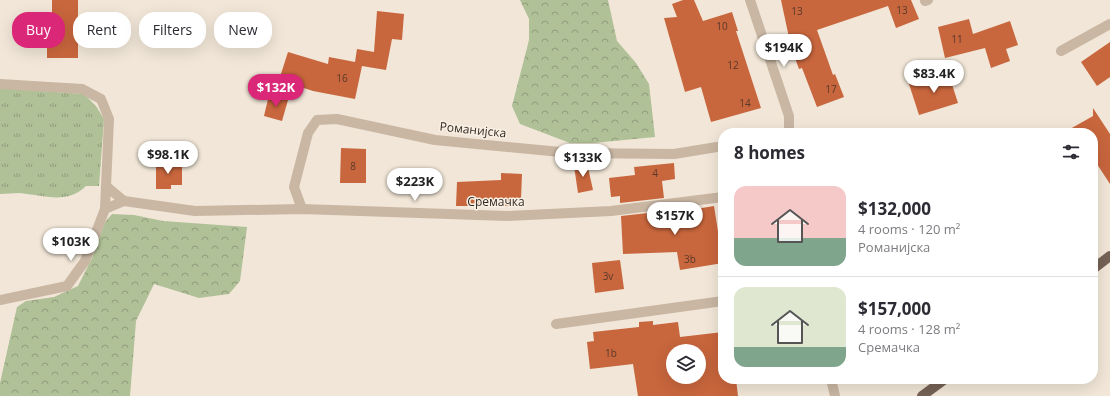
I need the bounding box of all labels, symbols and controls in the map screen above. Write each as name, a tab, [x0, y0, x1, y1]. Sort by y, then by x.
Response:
house number: 13	[896, 3, 908, 17]
house number: 13	[791, 4, 803, 18]
chip: Buy	[12, 12, 65, 48]
chip: Rent	[73, 12, 131, 48]
chip: Filters	[139, 12, 206, 48]
chip: New	[214, 12, 272, 48]
house number: 10	[716, 19, 728, 33]
house number: 11	[951, 32, 963, 46]
pin: $194K	[756, 34, 812, 68]
text: $194K	[765, 38, 803, 56]
house number: 12	[727, 58, 739, 72]
pin: $83.4K	[901, 60, 967, 94]
text: $83.4K	[913, 64, 955, 82]
house number: 16	[336, 71, 348, 85]
pin: $132K	[248, 74, 304, 108]
text: $132K	[257, 78, 295, 96]
house number: 17	[825, 82, 837, 96]
house number: 14	[739, 96, 751, 110]
street label: Романијска	[439, 118, 507, 141]
pin: $98.1K	[135, 141, 201, 175]
text: 8 homes	[734, 141, 805, 164]
icon: filters	[1060, 141, 1082, 163]
pin: $133K	[555, 144, 611, 178]
text: $98.1K	[147, 145, 189, 163]
text: $133K	[564, 148, 602, 166]
house number: 8	[350, 159, 356, 173]
house number: 4	[652, 166, 658, 180]
pin: $223K	[387, 168, 443, 202]
text: $223K	[396, 172, 434, 190]
street label: Сремачка	[467, 193, 525, 210]
text: $132,000	[858, 197, 931, 220]
pin: $157K	[647, 202, 703, 236]
icon: home	[766, 202, 814, 250]
text: $157K	[656, 206, 694, 224]
text: 4 rooms · 120 m²	[858, 220, 960, 238]
pin: $103K	[43, 228, 99, 262]
text: $103K	[52, 232, 90, 250]
text: Романијска	[858, 238, 930, 256]
house number: 3b	[684, 252, 696, 266]
house number: 3v	[603, 269, 613, 283]
text: $157,000	[858, 297, 931, 320]
icon: home	[766, 303, 814, 351]
text: 4 rooms · 128 m²	[858, 320, 960, 338]
text: Сремачка	[858, 338, 920, 356]
map controls	[666, 344, 706, 384]
button: layers	[666, 344, 706, 384]
house number: 1b	[605, 346, 617, 360]

